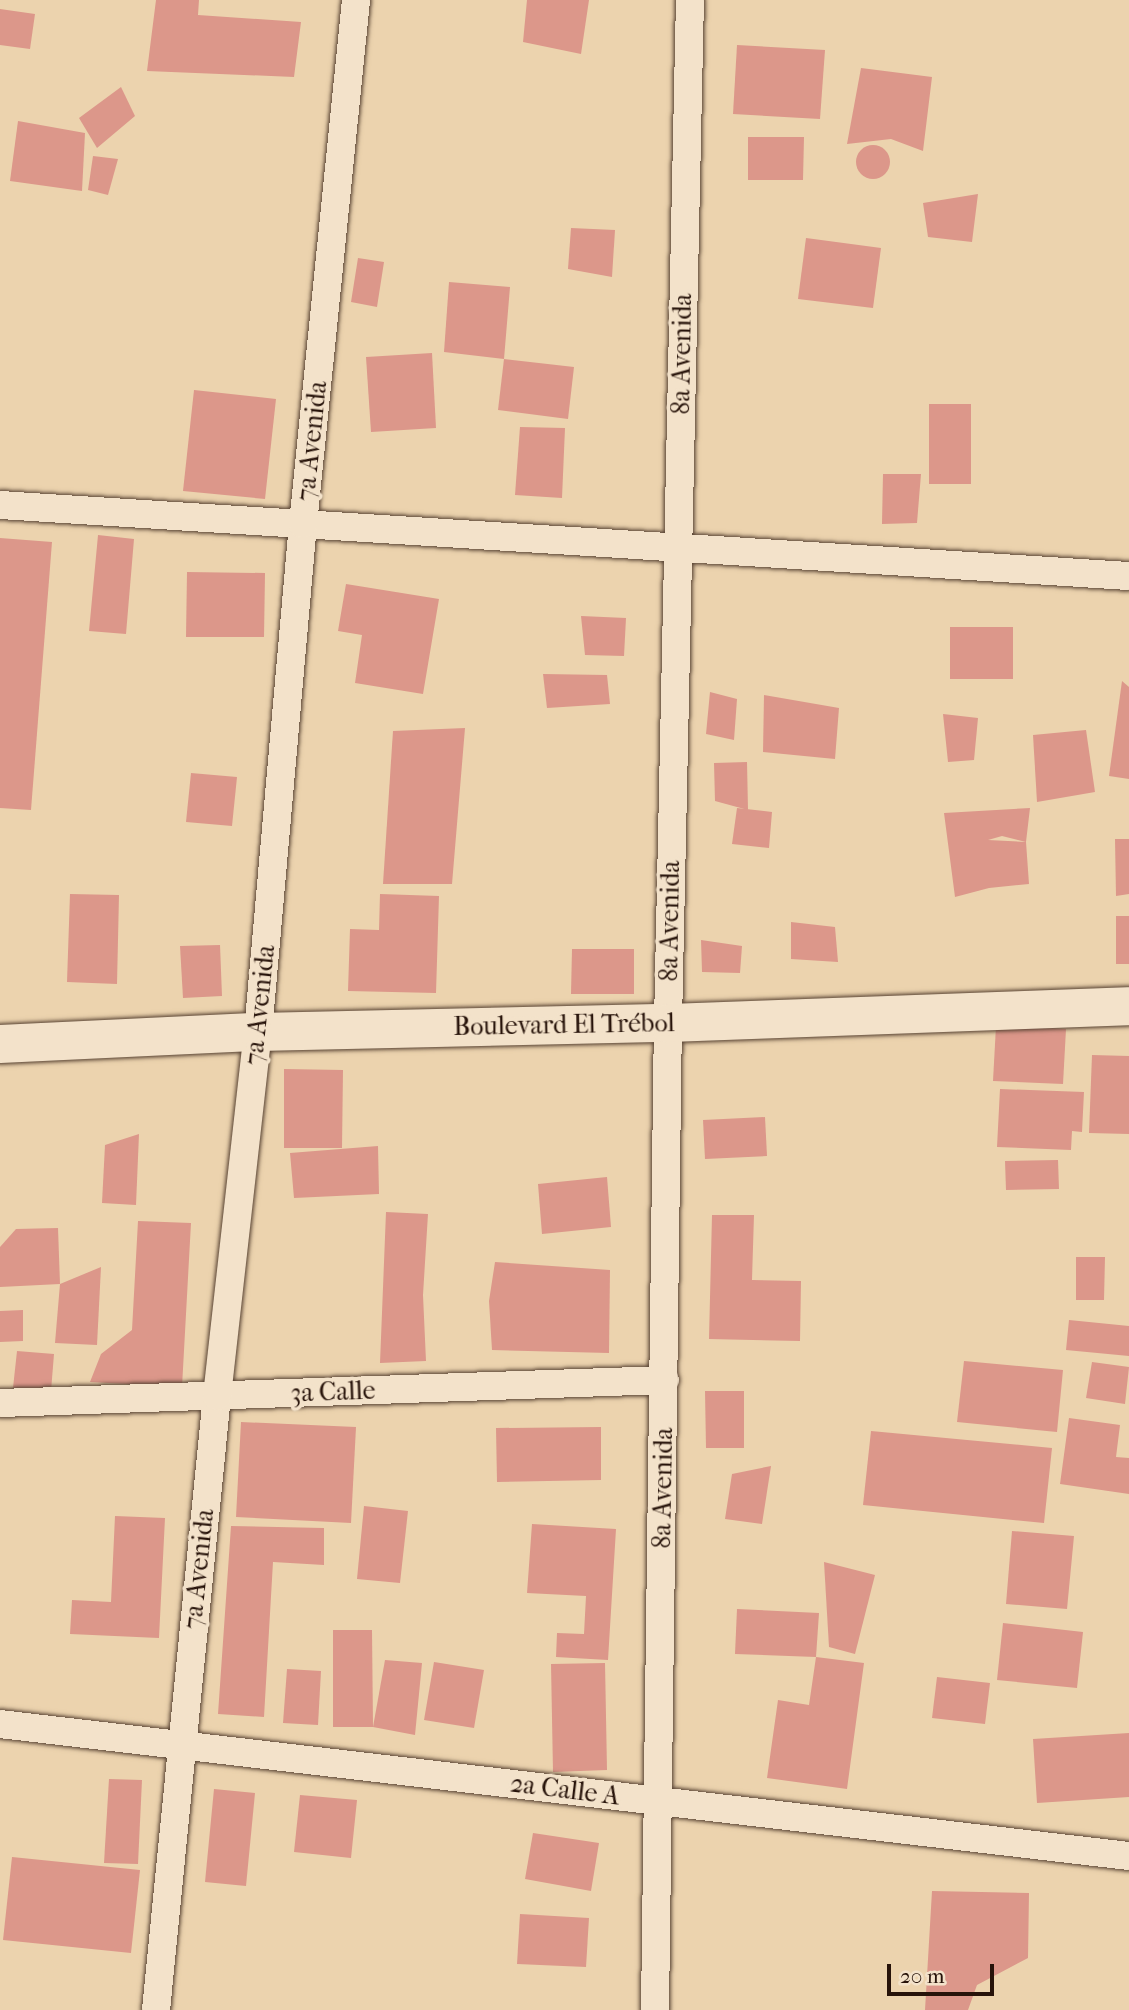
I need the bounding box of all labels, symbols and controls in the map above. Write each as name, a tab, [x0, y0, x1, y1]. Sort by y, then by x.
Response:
street label: 8a Avenida	[665, 293, 699, 415]
street label: 7a Avenida	[290, 379, 334, 503]
street label: 8a Avenida	[653, 860, 687, 982]
street label: 7a Avenida	[238, 943, 282, 1067]
street label: Boulevard El Trébol	[453, 1007, 675, 1043]
street label: 3a Calle	[290, 1375, 376, 1409]
street label: 8a Avenida	[646, 1427, 680, 1549]
street label: 7a Avenida	[177, 1507, 221, 1631]
street label: 2a Calle A	[509, 1768, 621, 1812]
scale bar	[891, 1951, 998, 1995]
text: 20 m	[900, 1964, 944, 1988]

